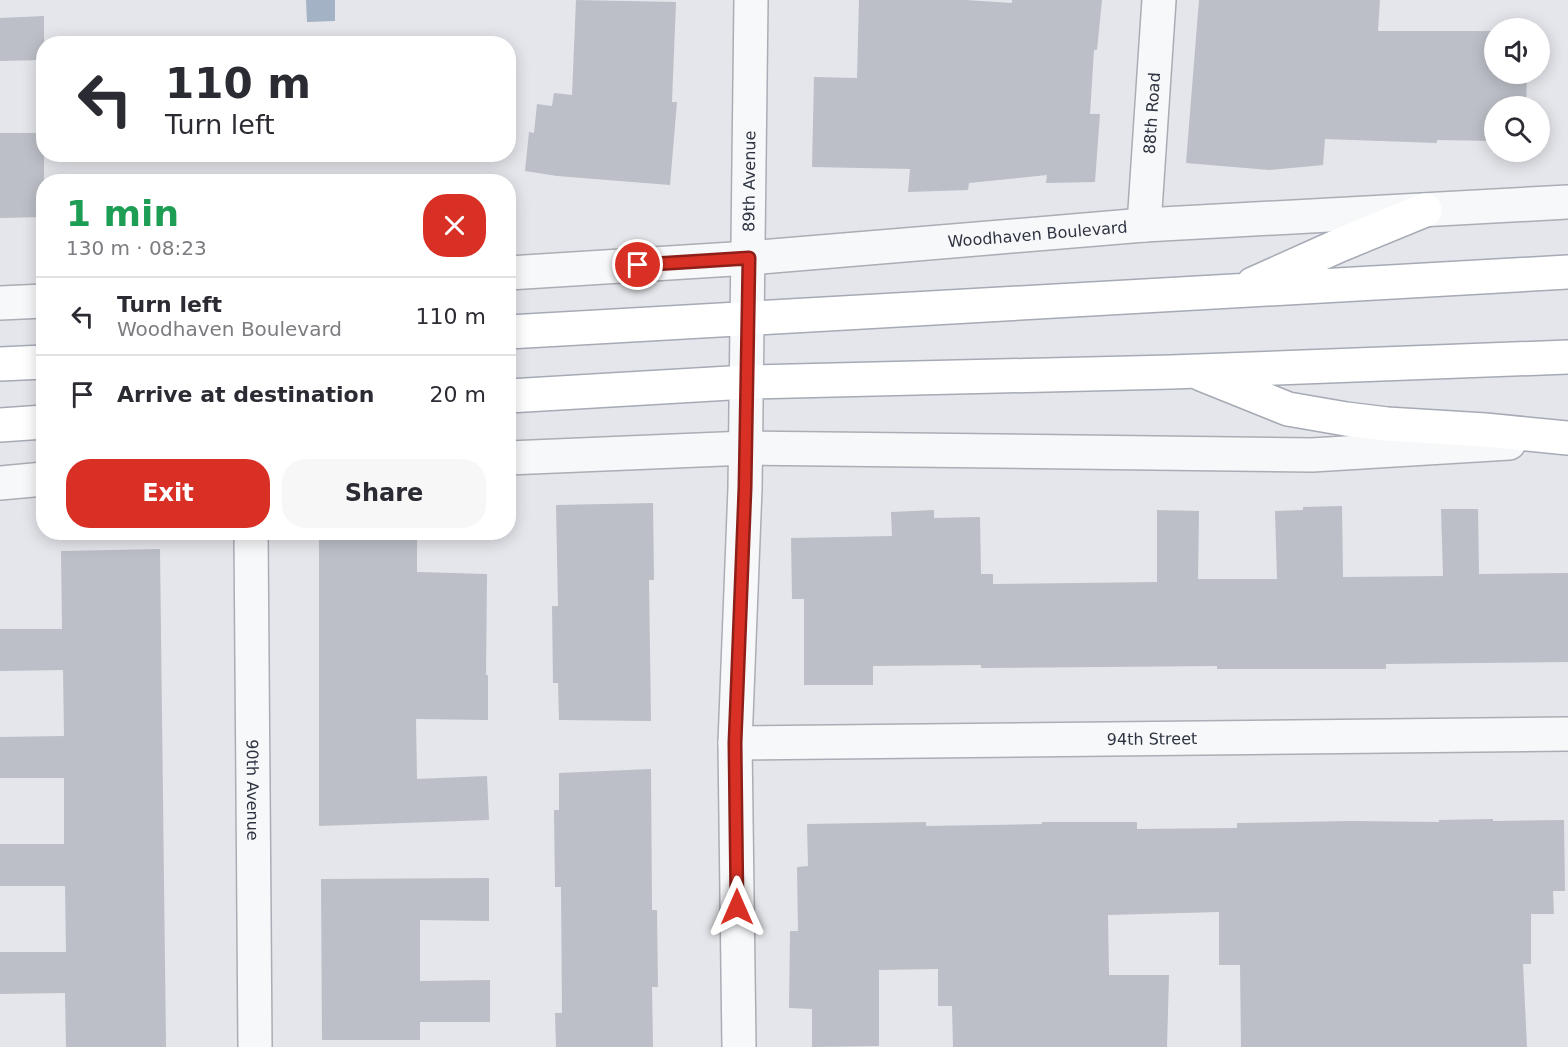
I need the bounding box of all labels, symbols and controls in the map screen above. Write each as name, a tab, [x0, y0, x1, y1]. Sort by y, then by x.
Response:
map controls	[1484, 18, 1550, 162]
button: sound	[1484, 18, 1550, 84]
text: 110 m	[165, 59, 311, 108]
icon: left	[66, 60, 144, 138]
street label: 88th Road	[1139, 72, 1164, 155]
button: search	[1484, 96, 1550, 162]
text: Turn left	[165, 109, 275, 140]
street label: 89th Avenue	[739, 130, 759, 232]
text: 1 min	[66, 193, 179, 234]
button: close	[423, 194, 486, 257]
street label: Woodhaven Boulevard	[947, 217, 1128, 251]
text: 130 m · 08:23	[66, 236, 207, 260]
pin	[612, 239, 663, 290]
icon: arrive	[621, 248, 654, 281]
text: Turn left	[117, 292, 222, 317]
icon: left	[66, 300, 99, 333]
text: 110 m	[416, 304, 486, 329]
text: Woodhaven Boulevard	[117, 317, 342, 341]
icon: arrive	[66, 378, 99, 411]
text: Arrive at destination	[117, 382, 374, 407]
text: 20 m	[430, 382, 486, 407]
button: Exit	[66, 459, 270, 528]
button: Share	[282, 459, 486, 528]
street label: 94th Street	[1107, 729, 1197, 748]
street label: 90th Avenue	[243, 739, 263, 841]
position arrow	[705, 875, 769, 939]

